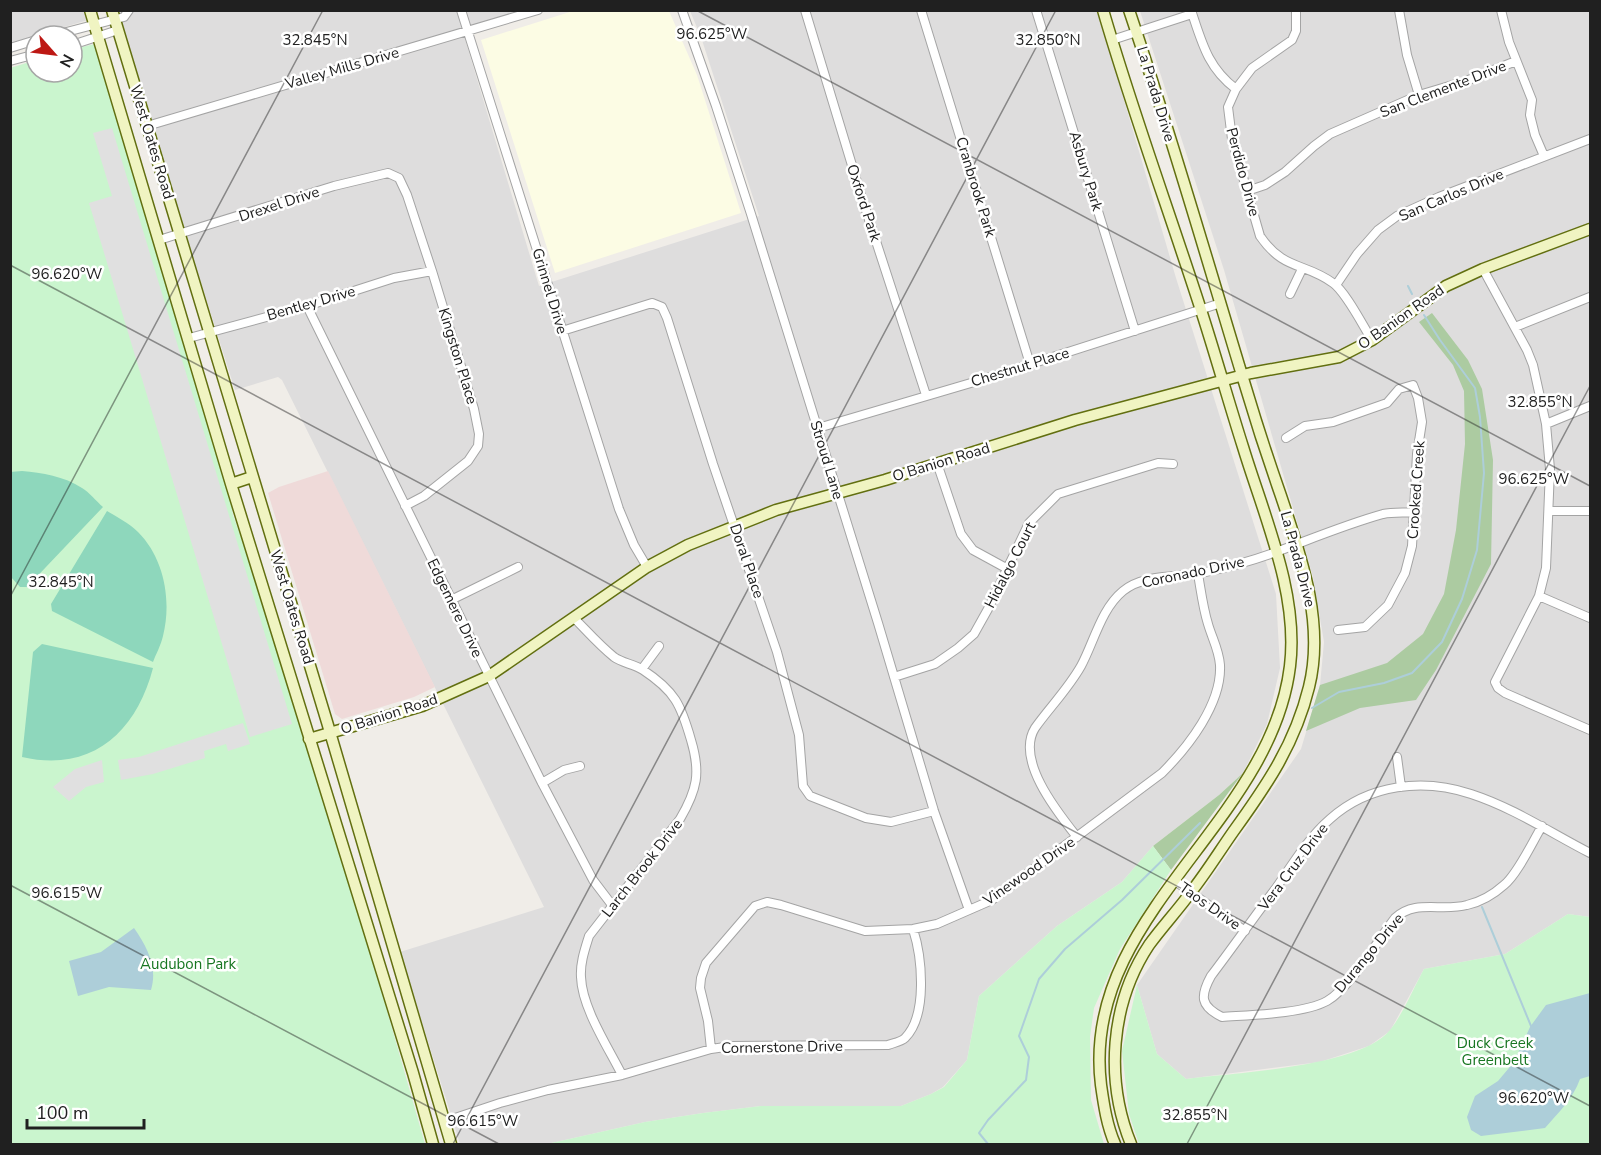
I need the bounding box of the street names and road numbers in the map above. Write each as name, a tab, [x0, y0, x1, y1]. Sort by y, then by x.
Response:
street label: Valley Mills Drive	[282, 42, 401, 94]
street label: La Prada Drive	[1132, 44, 1180, 144]
street label: San Clemente Drive	[1377, 56, 1509, 122]
street label: West Oates Road	[125, 82, 179, 202]
street label: Perdido Drive	[1222, 125, 1264, 219]
street label: Asbury Park	[1064, 129, 1108, 214]
street label: Cranbrook Park	[951, 134, 1001, 240]
street label: Oxford Park	[842, 162, 886, 245]
street label: San Carlos Drive	[1396, 164, 1507, 226]
street label: Drexel Drive	[236, 182, 322, 226]
street label: Grinnel Drive	[527, 246, 573, 336]
street label: O Banion Road	[1354, 280, 1448, 354]
street label: Bentley Drive	[264, 281, 358, 325]
street label: Kingston Place	[434, 305, 482, 407]
street label: Chestnut Place	[968, 343, 1072, 391]
street label: Stroud Lane	[805, 418, 849, 502]
street label: O Banion Road	[890, 438, 992, 486]
street label: Crooked Creek	[1403, 440, 1429, 540]
street label: La Prada Drive	[1276, 509, 1320, 609]
street label: Hidalgo Court	[980, 518, 1041, 612]
street label: Doral Place	[725, 521, 769, 601]
street label: West Oates Road	[265, 547, 319, 667]
street label: Coronado Drive	[1140, 551, 1246, 593]
street label: Edgemere Drive	[422, 555, 488, 661]
street label: O Banion Road	[338, 689, 440, 739]
street label: Larch Brook Drive	[597, 815, 687, 921]
street label: Vera Cruz Drive	[1253, 819, 1333, 916]
street label: Vinewood Drive	[978, 832, 1079, 911]
street label: Taos Drive	[1175, 877, 1245, 935]
street label: Durango Drive	[1330, 909, 1408, 997]
street label: Cornerstone Drive	[721, 1036, 843, 1058]

